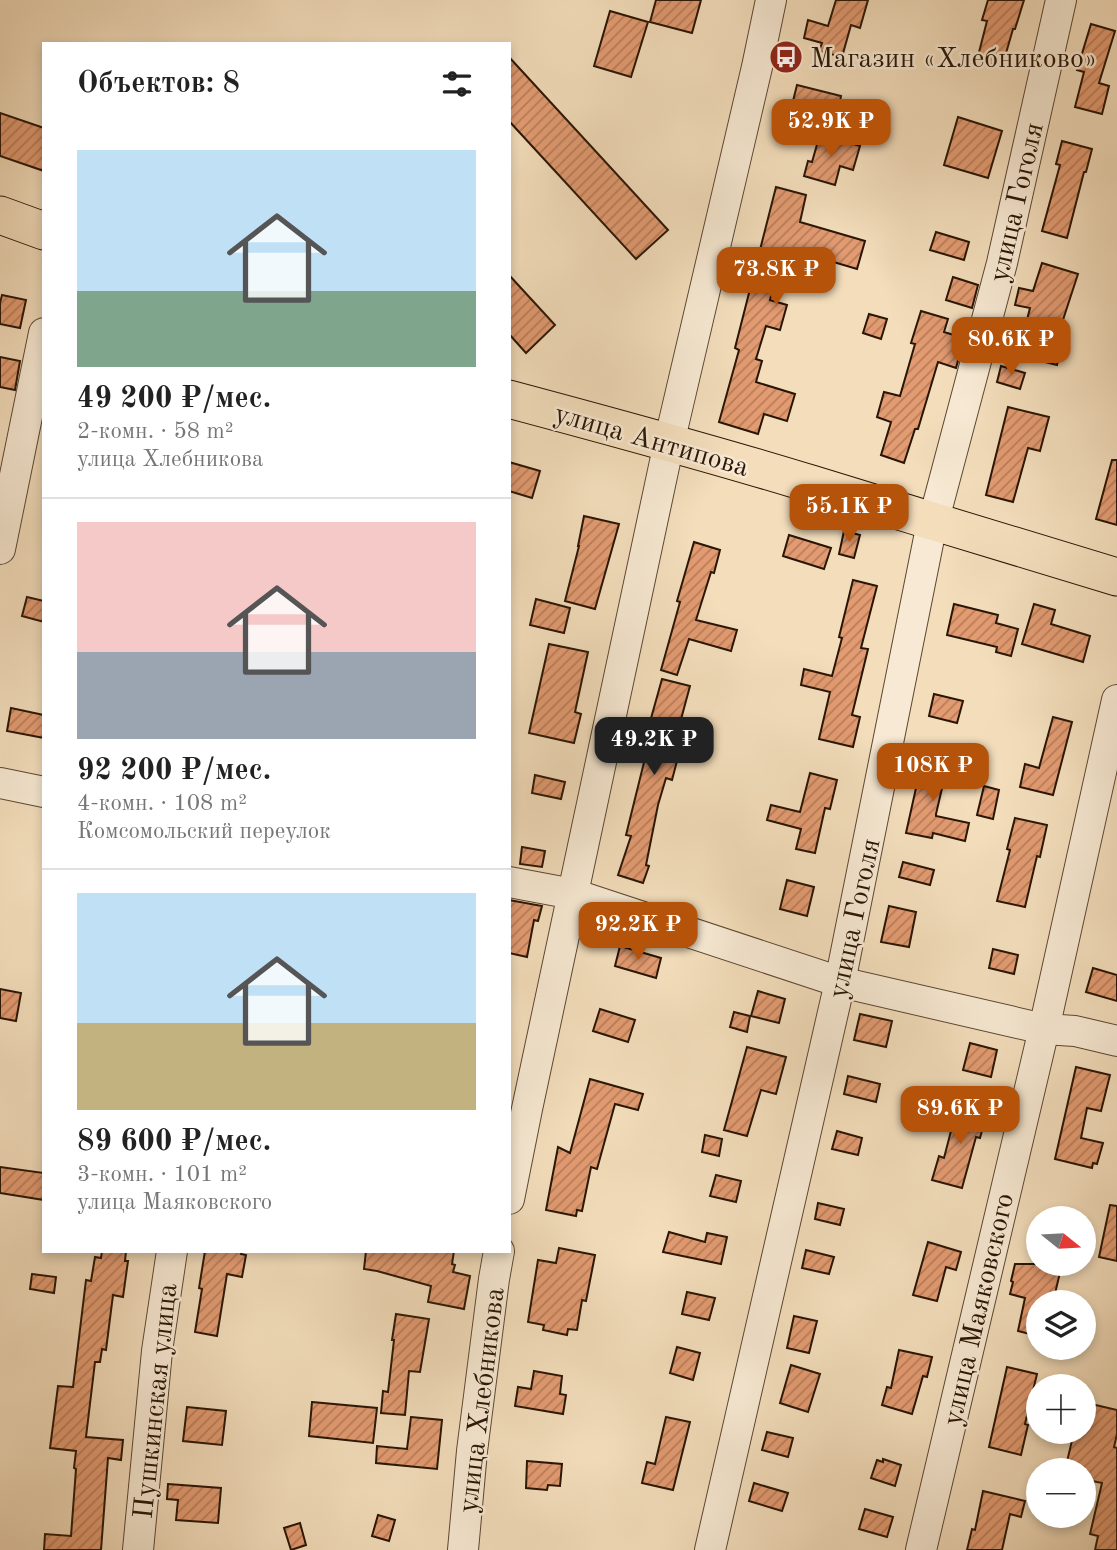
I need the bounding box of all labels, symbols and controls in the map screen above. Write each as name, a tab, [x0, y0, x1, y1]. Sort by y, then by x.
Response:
bus stop icon: Магазин «Хлебниково»	[767, 38, 805, 76]
place label: Магазин «Хлебниково»	[810, 46, 1097, 74]
icon: filters	[438, 65, 476, 103]
text: Объектов: 8	[77, 69, 240, 99]
pin: 52.9K ₽	[766, 100, 896, 159]
text: 52.9K ₽	[788, 110, 874, 133]
street label: улица Гоголя	[986, 120, 1050, 285]
icon: home	[214, 195, 340, 321]
pin: 73.8K ₽	[711, 247, 841, 307]
text: 73.8K ₽	[733, 258, 819, 281]
pin: 80.6K ₽	[946, 318, 1076, 377]
text: 80.6K ₽	[968, 328, 1054, 351]
text: 49 200 ₽/мес.	[77, 384, 271, 414]
street label: улица Антипова	[551, 401, 752, 483]
text: 2-комн. · 58 m²	[77, 420, 234, 443]
text: улица Хлебникова	[77, 448, 263, 471]
pin: 55.1K ₽	[784, 484, 914, 544]
text: 55.1K ₽	[806, 495, 892, 518]
icon: home	[214, 567, 340, 693]
pin: 49.2K ₽	[589, 718, 719, 777]
text: 49.2K ₽	[611, 728, 697, 751]
pin: 108K ₽	[876, 744, 990, 803]
text: 108K ₽	[893, 754, 973, 777]
text: 92 200 ₽/мес.	[77, 756, 271, 786]
text: 4-комн. · 108 m²	[77, 792, 247, 815]
text: Комсомольский переулок	[77, 820, 331, 843]
street label: улица Гоголя	[825, 836, 887, 1001]
pin: 92.2K ₽	[573, 902, 703, 962]
text: 92.2K ₽	[595, 913, 681, 936]
icon: home	[214, 938, 340, 1064]
pin: 89.6K ₽	[895, 1086, 1025, 1146]
text: 89.6K ₽	[917, 1097, 1003, 1120]
text: 89 600 ₽/мес.	[77, 1127, 271, 1157]
text: 3-комн. · 101 m²	[77, 1163, 247, 1186]
text: улица Маяковского	[77, 1191, 272, 1214]
street label: улица Маяковского	[940, 1191, 1020, 1429]
north arrow	[1026, 1206, 1096, 1276]
map controls	[1026, 1206, 1096, 1528]
street label: Пушкинская улица	[131, 1282, 183, 1521]
street label: улица Хлебникова	[455, 1286, 511, 1515]
button: layers	[1026, 1290, 1096, 1360]
button: +	[1026, 1374, 1096, 1444]
button: −	[1026, 1458, 1096, 1528]

